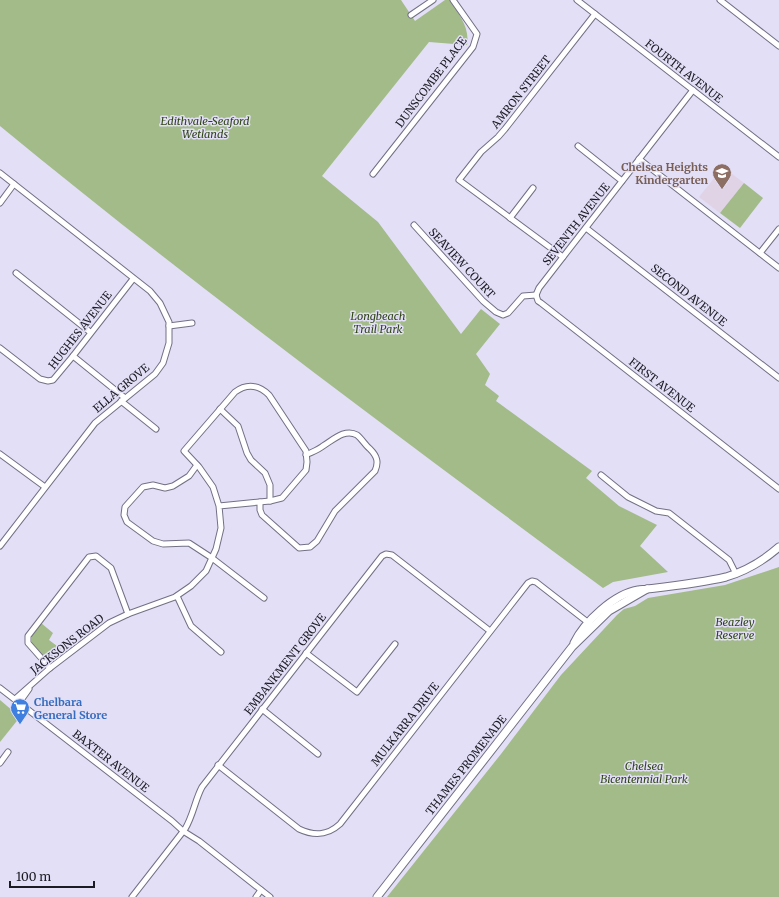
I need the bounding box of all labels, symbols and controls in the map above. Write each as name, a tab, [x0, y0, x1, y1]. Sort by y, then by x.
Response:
street label: DUNSCOMBE PLACE	[392, 34, 470, 130]
street label: FOURTH AVENUE	[642, 36, 726, 106]
street label: AMRON STREET	[488, 52, 554, 132]
park label: Edithvale-Seaford Wetlands	[160, 114, 250, 141]
place label: Chelsea Heights Kindergarten	[621, 160, 709, 187]
school or university icon: Chelsea Heights Kindergarten	[711, 162, 733, 190]
street label: SEVENTH AVENUE	[539, 180, 613, 268]
street label: SEAVIEW COURT	[426, 225, 498, 301]
street label: SECOND AVENUE	[648, 261, 730, 329]
street label: HUGHES AVENUE	[45, 288, 115, 372]
park label: Longbeach Trail Park	[351, 309, 406, 336]
street label: FIRST AVENUE	[626, 355, 698, 415]
street label: ELLA GROVE	[90, 360, 152, 416]
street label: JACKSONS ROAD	[27, 611, 107, 678]
street label: EMBANKMENT GROVE	[241, 611, 329, 717]
park label: Beazley Reserve	[715, 615, 755, 642]
street label: MULKARRA DRIVE	[368, 679, 442, 769]
place label: Chelbara General Store	[34, 695, 107, 722]
supermarket icon: Chelbara General Store	[9, 697, 31, 725]
street label: THAMES PROMENADE	[423, 712, 509, 818]
street label: BAXTER AVENUE	[70, 727, 152, 795]
park label: Chelsea Bicentennial Park	[600, 759, 688, 786]
scale bar	[10, 863, 94, 889]
text: 100 m	[16, 869, 51, 884]

